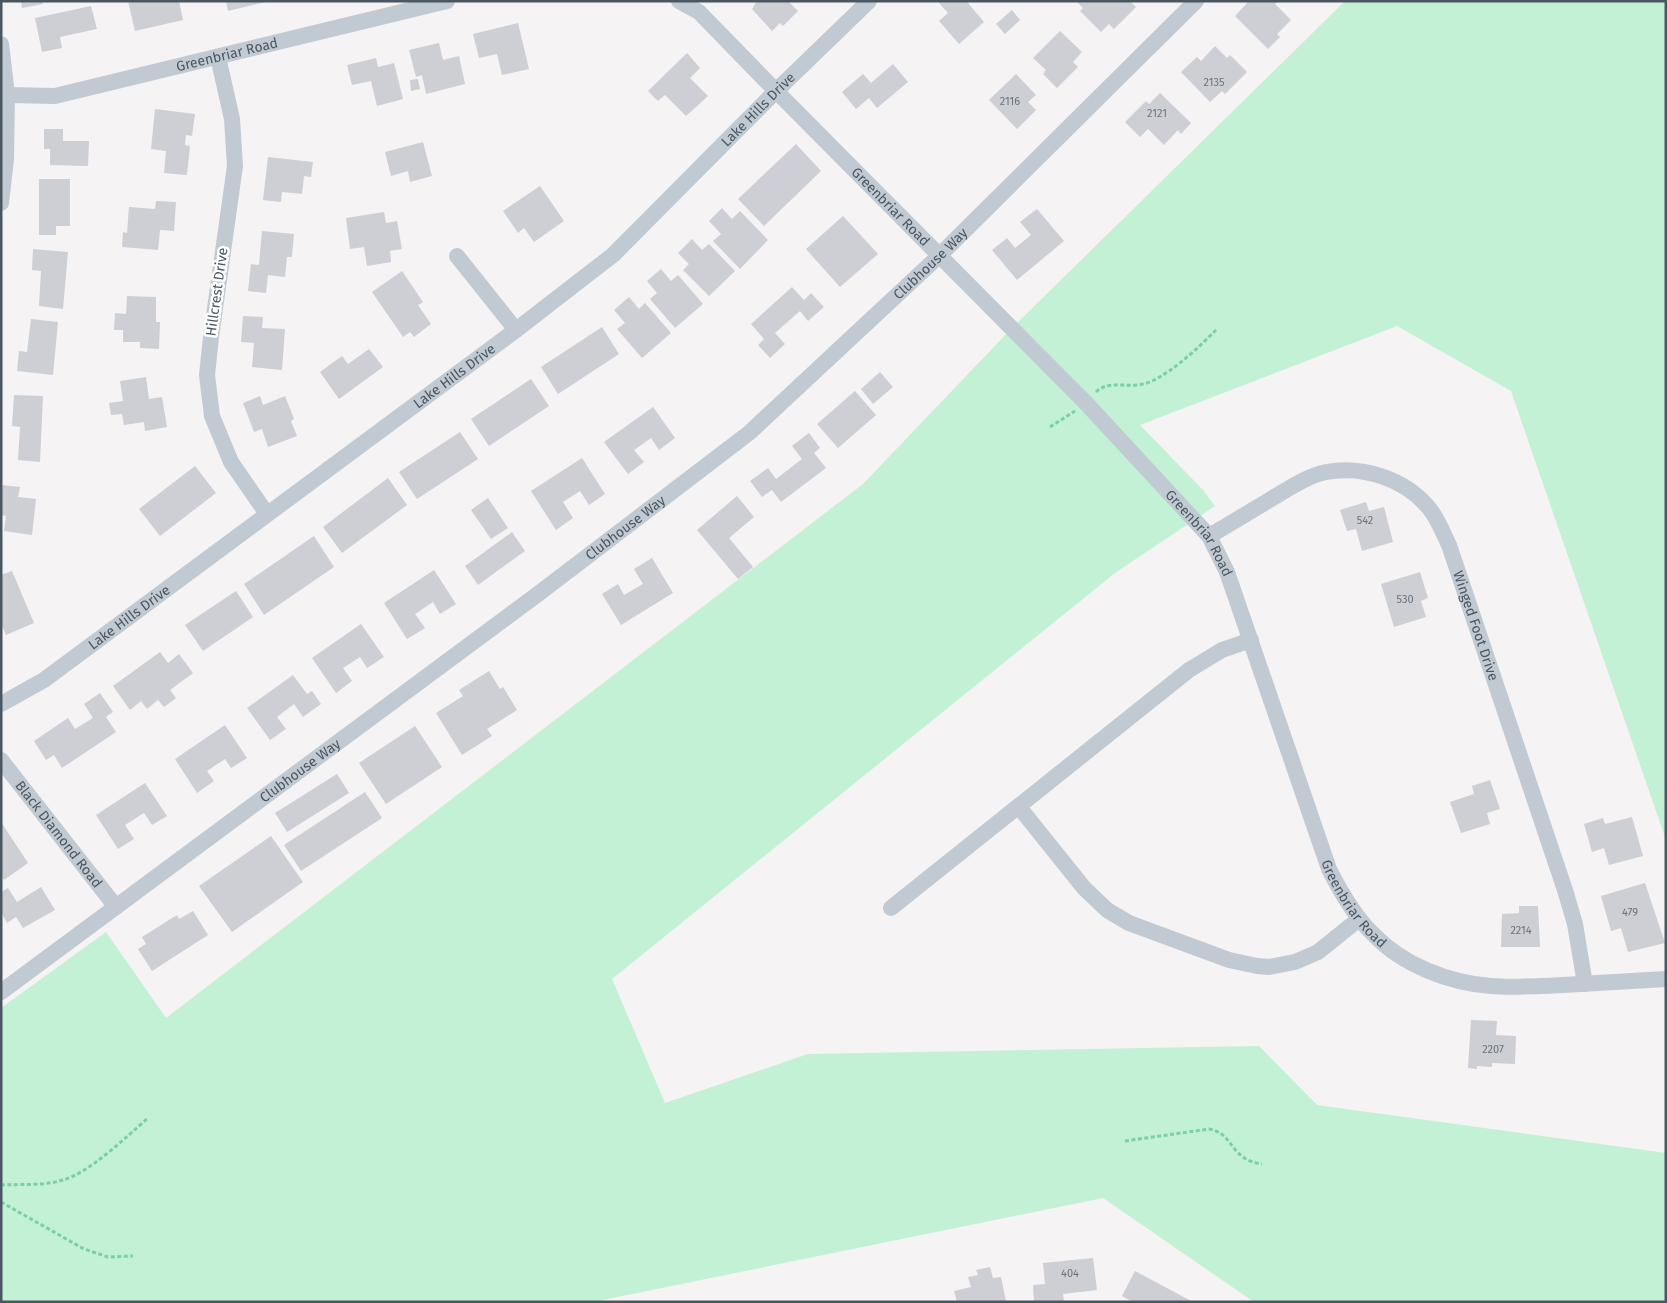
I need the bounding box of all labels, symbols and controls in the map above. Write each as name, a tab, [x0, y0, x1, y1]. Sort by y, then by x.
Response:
street label: Greenbriar Road	[174, 34, 280, 75]
street label: Lake Hills Drive	[717, 69, 799, 150]
house number: 2135	[1204, 76, 1225, 89]
house number: 2116	[1000, 95, 1020, 108]
house number: 2121	[1147, 107, 1167, 120]
street label: Greenbriar Road	[848, 164, 933, 249]
street label: Clubhouse Way	[890, 224, 971, 303]
street label: Hillcrest Drive	[202, 247, 232, 337]
street label: Lake Hills Drive	[410, 340, 499, 412]
street label: Greenbriar Road	[1162, 486, 1236, 579]
street label: Clubhouse Way	[582, 492, 669, 563]
house number: 542	[1357, 514, 1373, 527]
street label: Winged Foot Drive	[1450, 568, 1502, 683]
street label: Lake Hills Drive	[85, 581, 173, 653]
house number: 530	[1396, 593, 1414, 606]
street label: Clubhouse Way	[256, 735, 344, 806]
street label: Black Diamond Road	[12, 777, 106, 891]
street label: Greenbriar Road	[1318, 857, 1390, 951]
house number: 479	[1622, 906, 1638, 919]
house number: 2214	[1510, 924, 1532, 937]
house number: 2207	[1482, 1043, 1504, 1056]
house number: 404	[1061, 1267, 1079, 1280]

